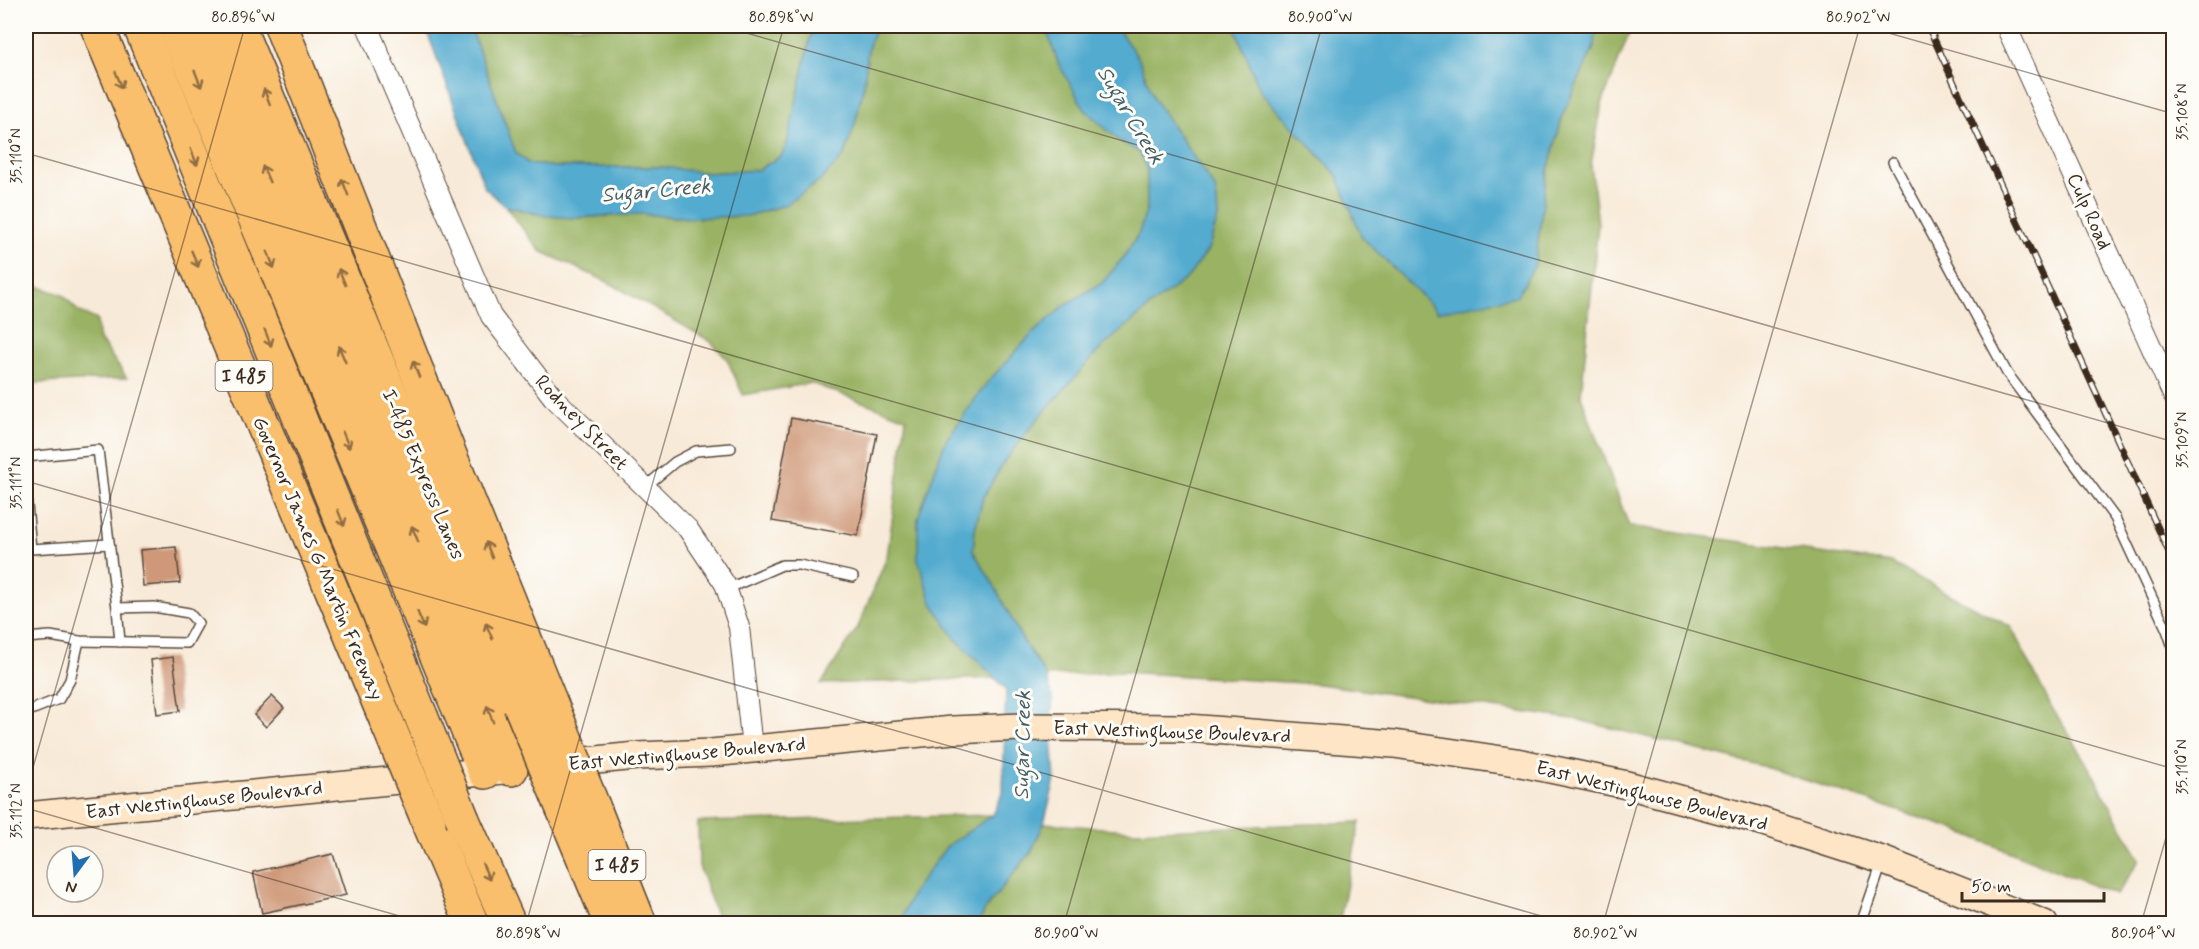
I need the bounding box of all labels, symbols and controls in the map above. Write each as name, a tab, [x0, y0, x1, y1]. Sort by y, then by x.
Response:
text: 80.896°W	[211, 8, 275, 28]
text: 80.898°W	[749, 8, 813, 28]
text: 80.900°W	[1288, 8, 1352, 28]
text: 80.902°W	[1826, 8, 1890, 28]
water label: Sugar Creek	[1088, 62, 1170, 171]
one-way arrow	[114, 70, 125, 88]
one-way arrow	[193, 70, 204, 88]
text: 35.108°N	[2173, 84, 2193, 140]
one-way arrow	[261, 88, 272, 106]
text: 35.110°N	[7, 128, 27, 184]
one-way arrow	[189, 148, 200, 166]
one-way arrow	[260, 165, 271, 184]
street label: Culp Road	[2060, 169, 2118, 254]
water label: Sugar Creek	[600, 172, 712, 212]
one-way arrow	[339, 178, 350, 197]
one-way arrow	[190, 250, 201, 268]
one-way arrow	[266, 250, 277, 269]
one-way arrow	[336, 268, 347, 286]
one-way arrow	[263, 328, 274, 346]
one-way arrow	[336, 345, 347, 363]
one-way arrow	[410, 360, 421, 378]
road number: I 485	[216, 361, 272, 391]
street label: Rodney Street	[528, 369, 634, 477]
street label: I-485 Express Lanes	[375, 385, 471, 564]
text: 35.109°N	[2173, 412, 2193, 468]
street label: Governor James G Martin Freeway	[245, 413, 390, 705]
one-way arrow	[341, 430, 352, 449]
text: 35.111°N	[7, 457, 27, 509]
one-way arrow	[336, 509, 347, 527]
one-way arrow	[409, 526, 420, 544]
one-way arrow	[482, 541, 493, 559]
one-way arrow	[417, 611, 428, 629]
one-way arrow	[483, 622, 494, 641]
water label: Sugar Creek	[1008, 690, 1040, 800]
one-way arrow	[484, 706, 495, 724]
street label: East Westinghouse Boulevard	[1053, 715, 1291, 752]
street label: East Westinghouse Boulevard	[567, 731, 807, 780]
text: 35.110°N	[2173, 739, 2193, 795]
street label: East Westinghouse Boulevard	[1532, 755, 1770, 840]
street label: East Westinghouse Boulevard	[84, 775, 324, 828]
text: 35.112°N	[7, 783, 27, 839]
north arrow	[45, 844, 105, 904]
road number: I 485	[588, 850, 646, 880]
one-way arrow	[481, 863, 492, 881]
scale bar	[1962, 865, 2104, 903]
text: N	[63, 875, 79, 899]
text: 50 m	[1971, 875, 2011, 899]
text: 80.898°W	[496, 924, 560, 944]
text: 80.900°W	[1034, 924, 1098, 944]
text: 80.902°W	[1573, 924, 1637, 944]
text: 80.904°W	[2111, 924, 2175, 944]

